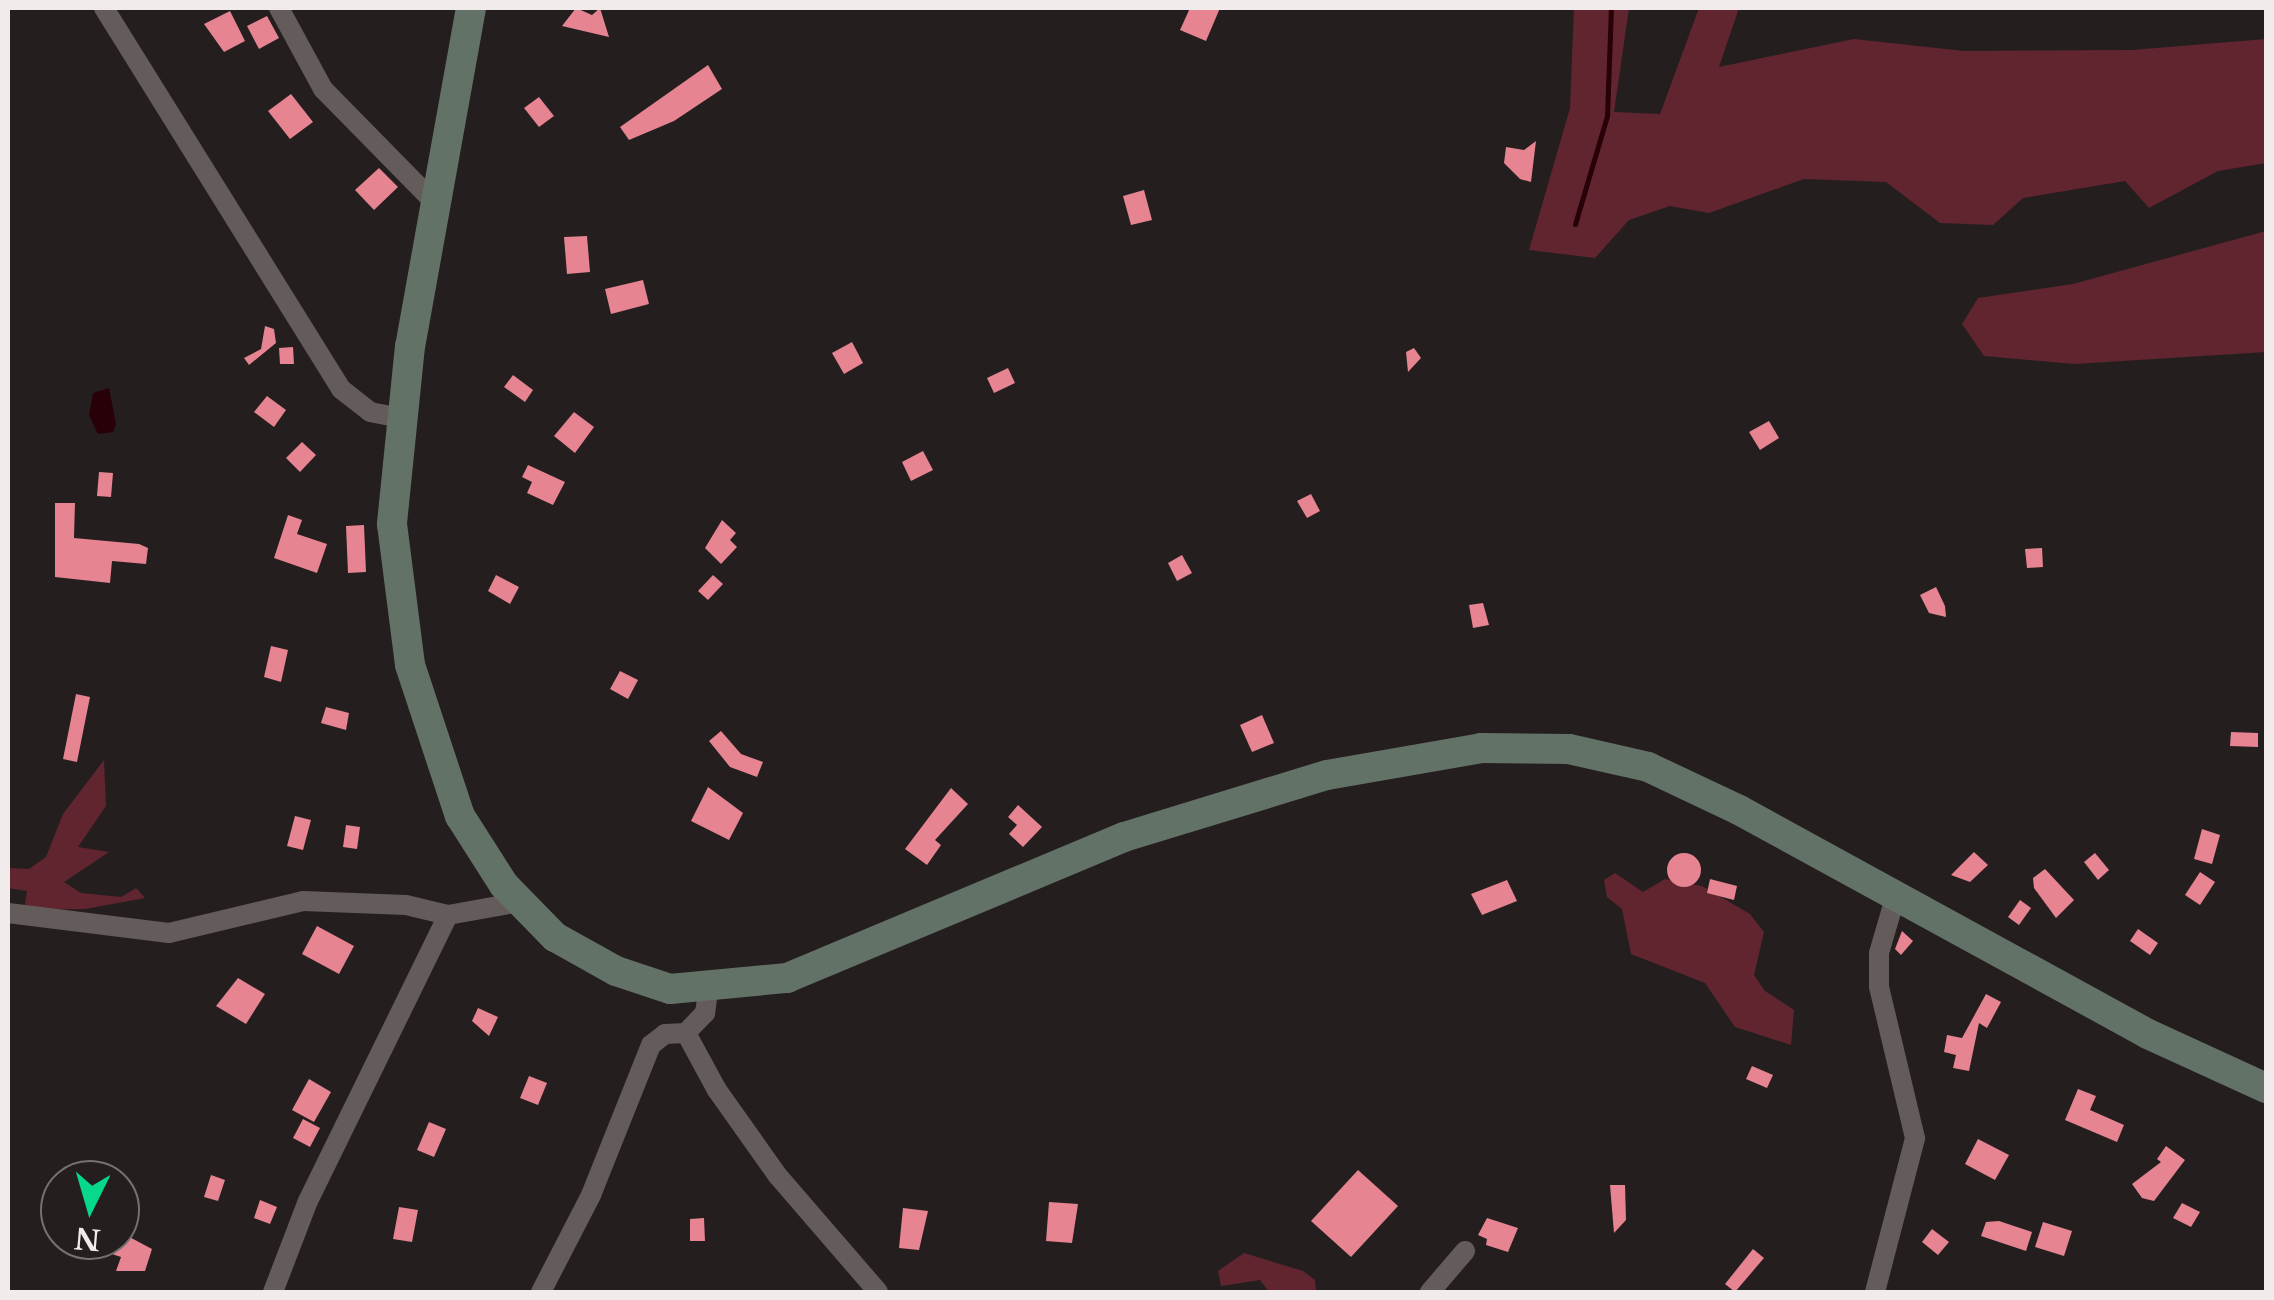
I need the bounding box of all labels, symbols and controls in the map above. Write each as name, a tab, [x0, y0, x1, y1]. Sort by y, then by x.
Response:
north arrow	[40, 1160, 140, 1260]
text: N	[73, 1220, 102, 1257]

